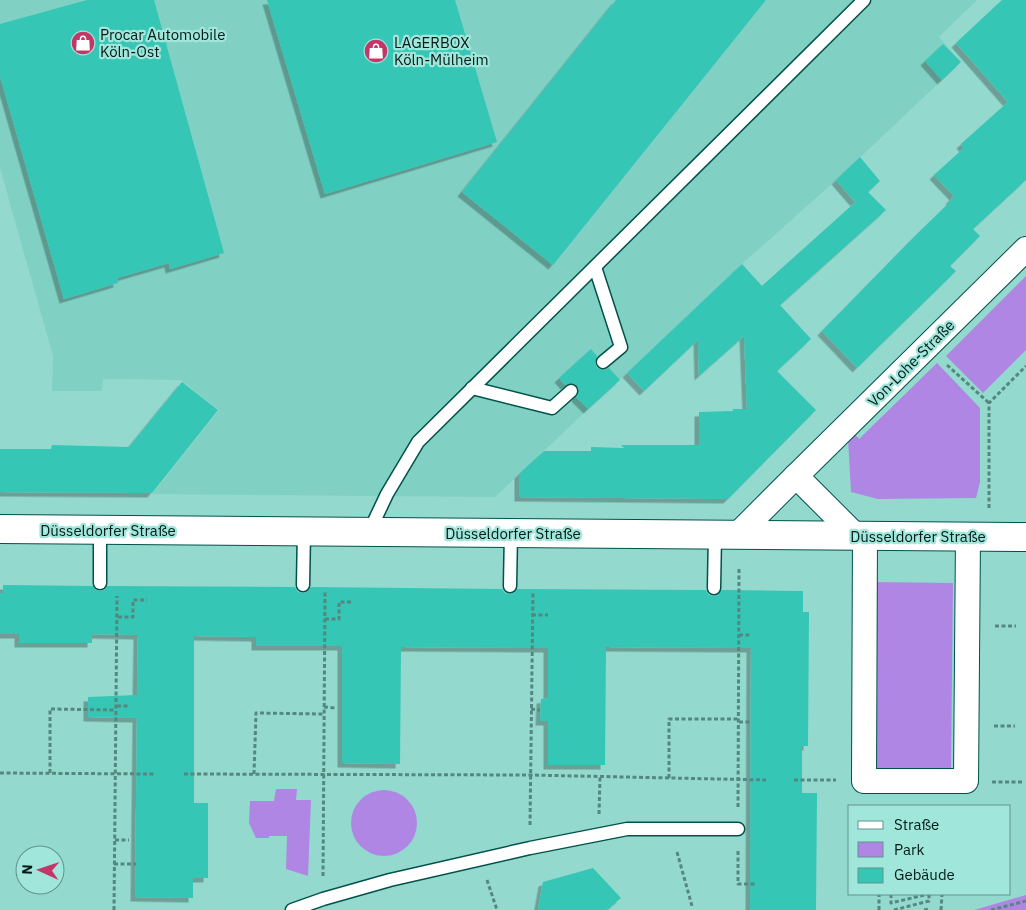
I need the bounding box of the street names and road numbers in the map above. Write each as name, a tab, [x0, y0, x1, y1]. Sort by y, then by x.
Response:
street label: Von-Lohe-Straße	[864, 316, 958, 410]
street label: Düsseldorfer Straße	[40, 521, 176, 540]
street label: Düsseldorfer Straße	[445, 524, 581, 543]
street label: Düsseldorfer Straße	[850, 527, 986, 546]

